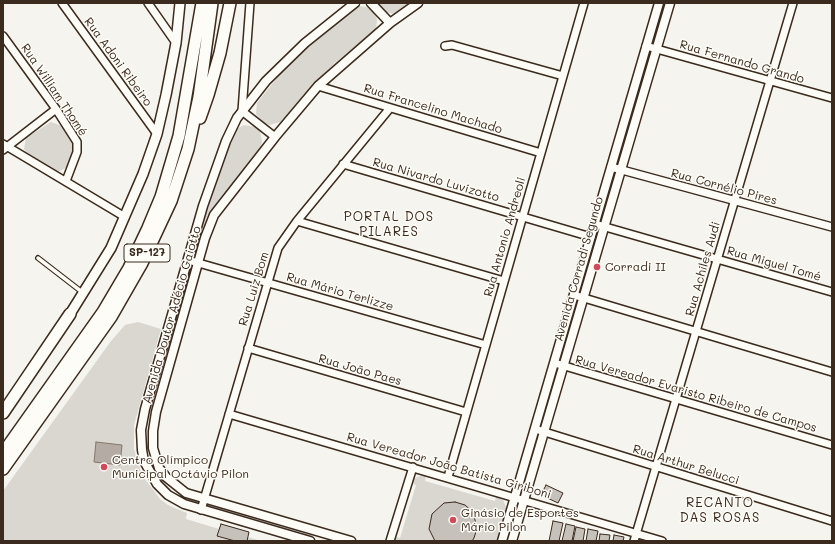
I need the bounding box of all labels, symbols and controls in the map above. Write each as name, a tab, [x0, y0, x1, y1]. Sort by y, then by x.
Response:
street label: Rua Adoni Ribeiro	[81, 15, 155, 109]
street label: Rua Fernando Grando	[678, 37, 806, 87]
street label: Rua William Thomé	[18, 41, 90, 139]
street label: Rua Francelino Machado	[362, 81, 504, 137]
street label: Rua Nivardo Luvizotto	[371, 155, 501, 205]
street label: Rua Cornélio Pires	[669, 166, 779, 208]
street label: Rua Antonio Andreoli	[481, 175, 529, 299]
street label: Avenida Corradi Segundo	[551, 195, 607, 343]
district label: PORTAL DOS PILARES	[344, 209, 434, 240]
street label: Rua Achiles Audi	[683, 220, 723, 318]
street label: Avenida Doutor Adécio Gaiotto	[140, 225, 204, 405]
road number: SP-127	[124, 244, 170, 262]
street label: Rua Miguel Tomé	[725, 244, 823, 284]
street label: Rua Luiz Bom	[236, 250, 272, 328]
place label: Corradi II	[605, 260, 666, 274]
marker: Corradi II	[592, 262, 602, 272]
street label: Rua Mário Terlizze	[285, 270, 395, 314]
street label: Rua João Paes	[317, 351, 403, 389]
street label: Rua Vereador Evaristo Ribeiro de Campos	[574, 353, 818, 435]
street label: Rua Vereador João Batista Giriboni	[345, 430, 553, 502]
street label: Rua Arthur Belucci	[631, 442, 741, 488]
place label: Centro Olímpico Municipal Octávio Pilon	[112, 453, 249, 481]
marker: Centro Olímpico Municipal Octávio Pilon	[99, 462, 109, 472]
district label: RECANTO DAS ROSAS	[680, 495, 760, 526]
place label: Ginásio de Esportes Mário Pilon	[461, 506, 579, 534]
marker: Ginásio de Esportes Mário Pilon	[448, 515, 458, 525]

